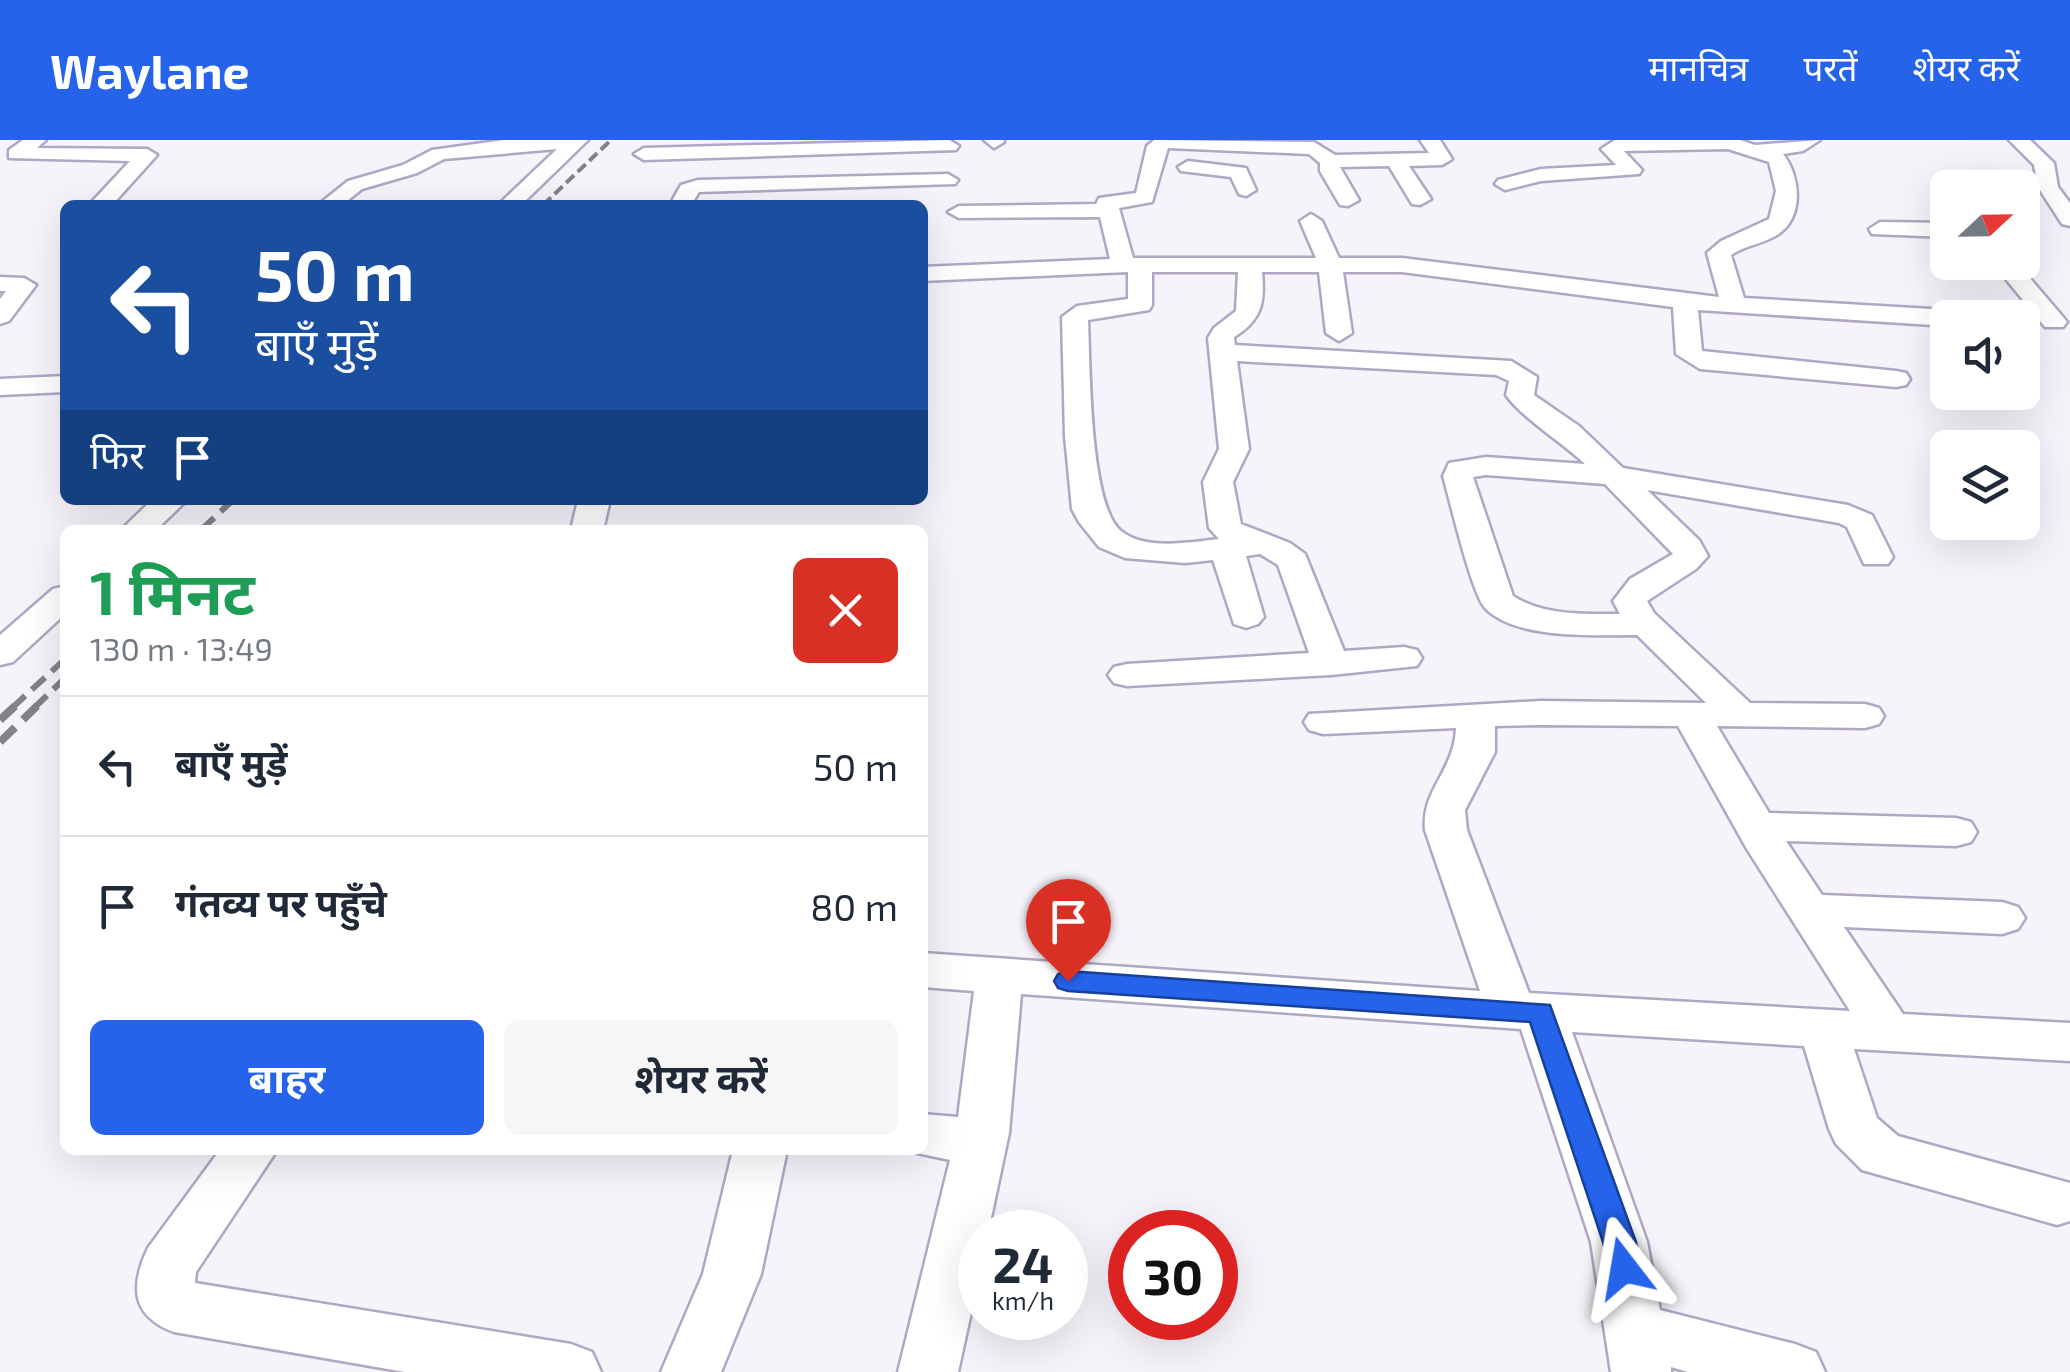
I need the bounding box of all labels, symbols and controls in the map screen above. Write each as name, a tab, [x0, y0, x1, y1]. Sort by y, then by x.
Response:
text: Waylane	[50, 41, 250, 99]
text: मानचित्र	[1648, 46, 1748, 88]
text: परतें	[1803, 46, 1858, 88]
text: शेयर करें	[1913, 46, 2020, 88]
north arrow	[1930, 170, 2040, 280]
map controls	[1930, 170, 2040, 540]
text: 50 m	[255, 231, 415, 315]
icon: left	[90, 240, 220, 370]
button: sound	[1930, 300, 2040, 410]
text: बाएँ मुड़ें	[255, 316, 378, 370]
icon: arrive	[165, 430, 220, 485]
button: layers	[1930, 430, 2040, 540]
text: फिर	[90, 431, 145, 477]
text: 1 मिनट	[90, 555, 255, 627]
button: close	[793, 558, 898, 663]
text: 130 m · 13:49	[90, 629, 273, 667]
icon: left	[90, 739, 145, 794]
text: बाएँ मुड़ें	[175, 739, 287, 785]
text: 50 m	[813, 743, 898, 789]
icon: arrive	[90, 879, 145, 934]
text: गंतव्य पर पहुँचे	[175, 879, 387, 925]
pin	[1026, 879, 1111, 982]
text: 80 m	[810, 883, 898, 929]
icon: arrive	[1041, 894, 1096, 949]
button: बाहर	[90, 1020, 484, 1135]
button: शेयर करें	[504, 1020, 898, 1135]
speed limit sign: 30	[1108, 1210, 1238, 1340]
position arrow	[1572, 1216, 1676, 1320]
text: 24	[993, 1233, 1053, 1293]
text: km/h	[992, 1285, 1054, 1315]

